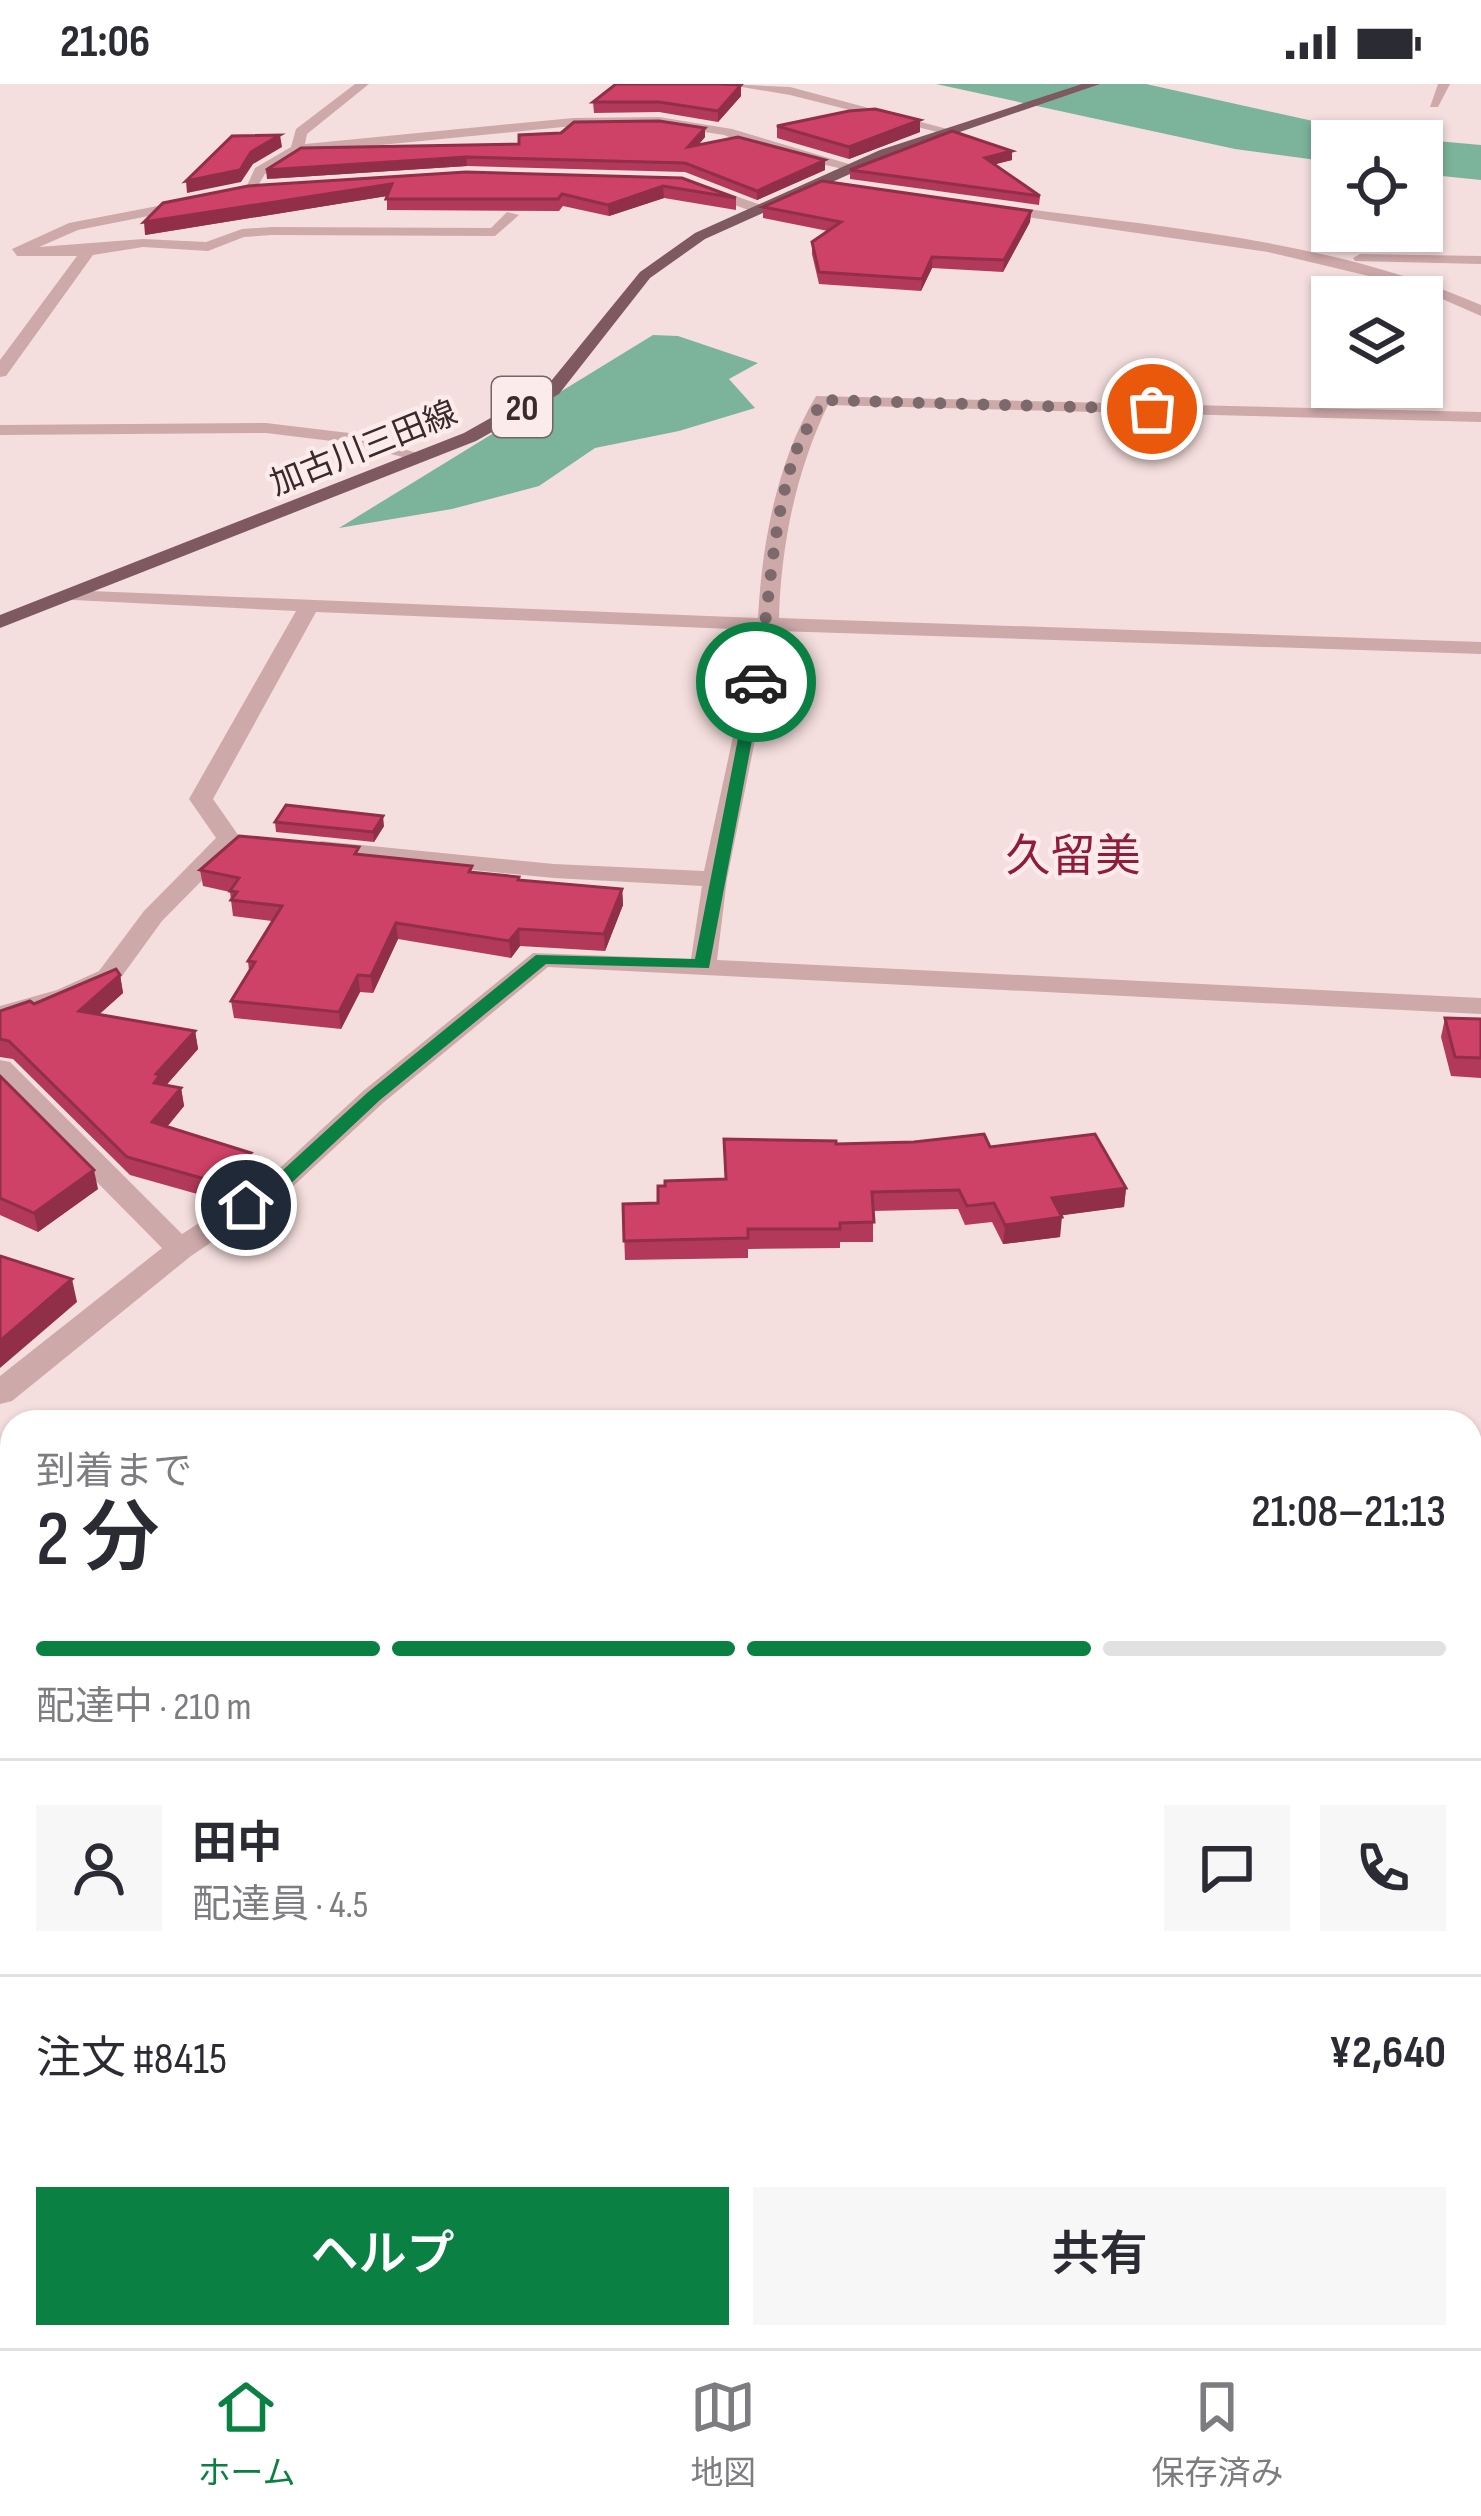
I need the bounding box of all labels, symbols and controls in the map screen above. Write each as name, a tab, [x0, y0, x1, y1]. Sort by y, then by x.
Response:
text: 21:06	[60, 15, 150, 70]
map controls	[1311, 120, 1443, 408]
button: locate	[1311, 120, 1443, 252]
button: layers	[1311, 276, 1443, 408]
pin	[1101, 358, 1203, 460]
icon: bag	[1119, 376, 1185, 442]
road number: 20	[492, 377, 552, 437]
street label: 加古川三田線	[264, 393, 463, 504]
courier	[696, 622, 816, 742]
icon: car	[723, 649, 789, 715]
district label: 久留美	[1005, 830, 1141, 885]
pin	[195, 1154, 297, 1256]
icon: home	[213, 1172, 279, 1238]
text: 到着まで	[36, 1449, 192, 1496]
text: 21:08–21:13	[1251, 1485, 1446, 1540]
text: 2 分	[36, 1494, 160, 1587]
text: 配達中 · 210 m	[36, 1684, 252, 1731]
button: person	[36, 1805, 162, 1931]
button: chat	[1164, 1805, 1290, 1931]
button: phone	[1320, 1805, 1446, 1931]
text: 田中	[192, 1817, 282, 1872]
text: 配達員 · 4.5	[192, 1882, 368, 1929]
text: ¥2,640	[1329, 2026, 1446, 2081]
text: 注文 #8415	[36, 2032, 227, 2087]
button: ヘルプ	[36, 2187, 729, 2325]
button: 共有	[753, 2187, 1446, 2325]
tab: ホーム	[197, 2374, 296, 2494]
tab: 地図	[690, 2374, 756, 2494]
tab: 保存済み	[1151, 2374, 1283, 2494]

